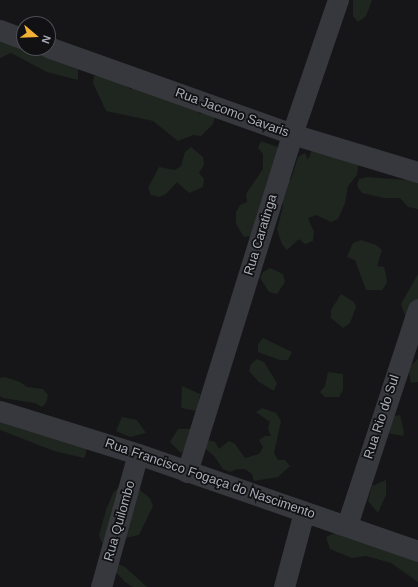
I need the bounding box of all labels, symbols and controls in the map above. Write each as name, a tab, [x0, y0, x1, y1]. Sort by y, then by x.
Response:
north arrow	[16, 16, 56, 56]
text: N	[39, 34, 53, 45]
street label: Rua Jacomo Savaris	[173, 85, 291, 141]
street label: Rua Caratinga	[241, 193, 281, 277]
street label: Rua Rio do Sul	[361, 373, 403, 461]
street label: Rua Francisco Fogaça do Nascimento	[103, 436, 317, 522]
street label: Rua Quilombo	[101, 479, 139, 563]

